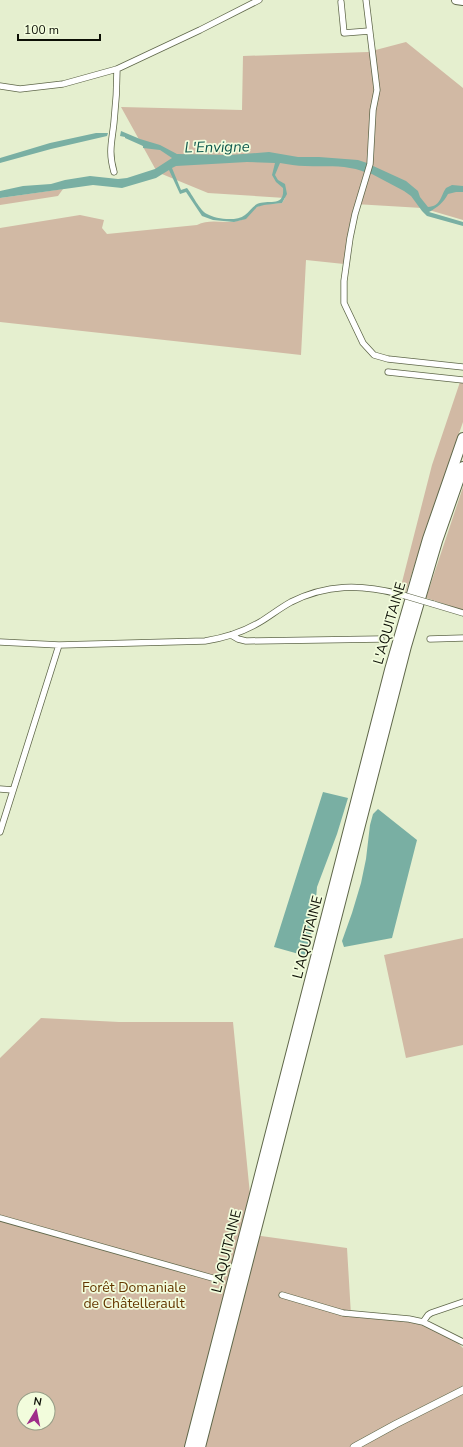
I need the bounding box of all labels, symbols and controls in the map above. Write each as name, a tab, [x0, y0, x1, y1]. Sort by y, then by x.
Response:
scale bar	[18, 16, 100, 42]
text: 100 m	[24, 22, 59, 38]
water label: L'Envigne	[184, 136, 250, 158]
street label: L'AQUITAINE	[369, 580, 410, 667]
street label: L'AQUITAINE	[288, 894, 327, 981]
street label: L'AQUITAINE	[207, 1208, 246, 1295]
park label: Forêt Domaniale de Châtellerault	[82, 1278, 186, 1313]
north arrow	[16, 1391, 56, 1431]
text: N	[32, 1394, 43, 1410]

